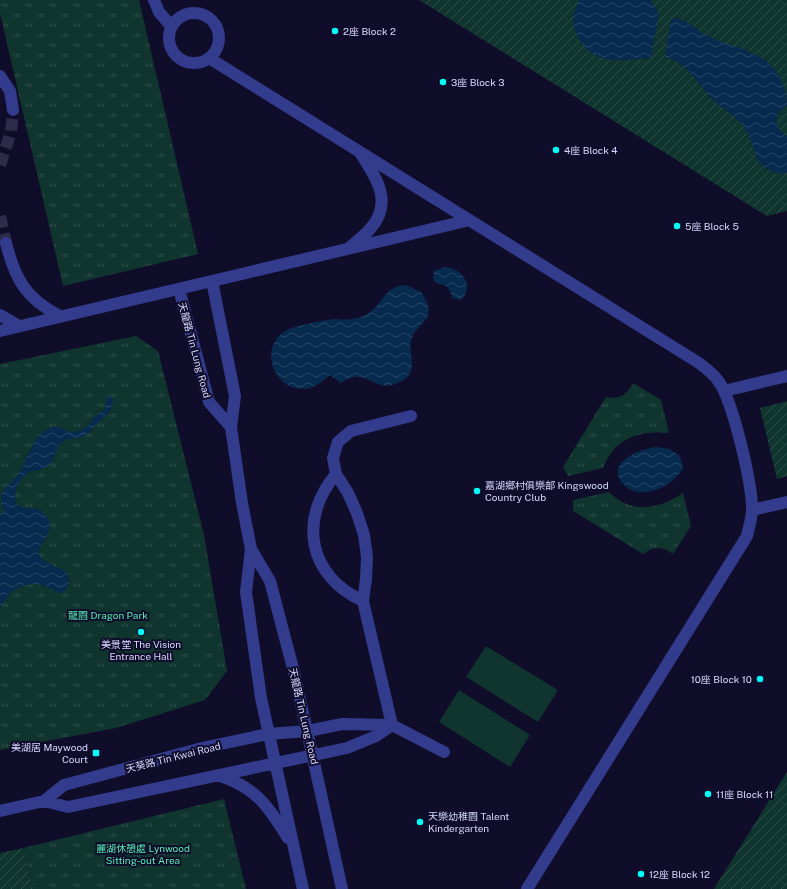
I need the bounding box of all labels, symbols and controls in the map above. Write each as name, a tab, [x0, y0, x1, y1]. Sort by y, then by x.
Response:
place label: 2座 Block 2	[343, 25, 396, 37]
marker: 2座 Block 2	[330, 26, 340, 36]
place label: 3座 Block 3	[451, 76, 505, 88]
marker: 3座 Block 3	[438, 77, 448, 87]
place label: 4座 Block 4	[564, 144, 618, 156]
marker: 4座 Block 4	[551, 145, 561, 155]
place label: 5座 Block 5	[685, 220, 739, 232]
marker: 5座 Block 5	[672, 221, 682, 231]
street label: 天龍路 Tin Lung Road	[176, 301, 214, 399]
place label: 嘉湖鄉村俱樂部 Kingswood Country Club	[485, 479, 609, 503]
marker: 嘉湖鄉村俱樂部 Kingswood Country Club	[472, 486, 482, 496]
park label: 龍園 Dragon Park	[68, 609, 148, 621]
marker: 美景堂 The Vision Entrance Hall	[136, 627, 146, 637]
place label: 美景堂 The Vision Entrance Hall	[101, 638, 181, 662]
street label: 天龍路 Tin Lung Road	[287, 666, 321, 766]
place label: 10座 Block 10	[691, 673, 752, 685]
marker: 10座 Block 10	[755, 674, 765, 684]
street label: 天葵路 Tin Kwai Road	[124, 739, 222, 775]
place label: 美湖居 Maywood Court	[11, 741, 88, 765]
marker: 美湖居 Maywood Court	[91, 748, 101, 758]
place label: 11座 Block 11	[716, 788, 773, 800]
marker: 11座 Block 11	[703, 789, 713, 799]
place label: 天樂幼稚園 Talent Kindergarten	[428, 810, 509, 834]
marker: 天樂幼稚園 Talent Kindergarten	[415, 817, 425, 827]
park label: 麗湖休憩處 Lynwood Sitting-out Area	[96, 842, 190, 866]
place label: 12座 Block 12	[649, 868, 710, 880]
marker: 12座 Block 12	[636, 869, 646, 879]

